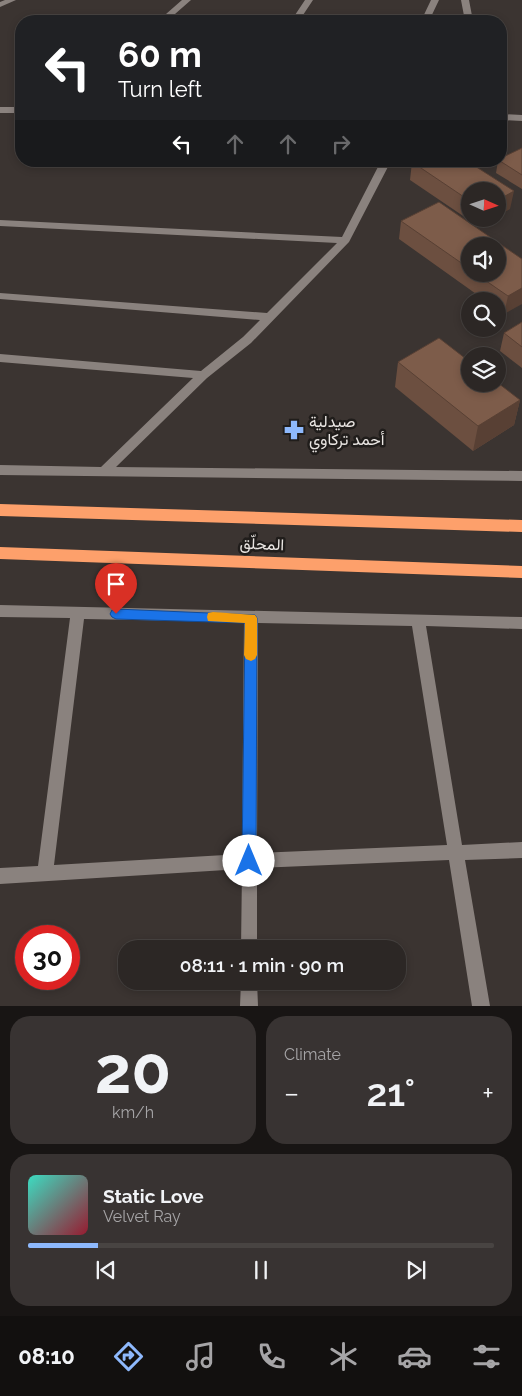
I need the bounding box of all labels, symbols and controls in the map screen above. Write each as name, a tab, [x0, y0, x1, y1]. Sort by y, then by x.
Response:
text: 60 m	[118, 34, 202, 75]
icon: left	[35, 35, 100, 100]
text: Turn left	[118, 76, 202, 102]
icon: left	[168, 130, 196, 158]
icon: ahead	[221, 130, 249, 158]
icon: ahead	[274, 130, 302, 158]
icon: right	[327, 130, 355, 158]
north arrow	[461, 182, 506, 228]
map controls	[461, 182, 506, 392]
button: sound	[461, 237, 506, 282]
button: search	[461, 292, 506, 337]
button: layers	[461, 347, 506, 392]
place label: صيدلية أحمد تركاوي	[309, 412, 385, 453]
pharmacy icon: صيدلية أحمد تركاوي	[283, 419, 305, 441]
street label: المحلّق	[239, 533, 285, 555]
pin	[95, 563, 137, 614]
icon: arrive	[102, 570, 130, 598]
position arrow	[222, 834, 274, 886]
speed limit sign: 30	[15, 925, 80, 990]
text: 08:11 · 1 min · 90 m	[180, 954, 344, 976]
text: 20	[95, 1032, 171, 1108]
text: Climate	[284, 1045, 341, 1064]
text: 21°	[366, 1070, 415, 1115]
text: −	[284, 1077, 299, 1110]
text: +	[482, 1077, 494, 1110]
text: km/h	[112, 1103, 154, 1122]
text: Static Love	[103, 1185, 204, 1207]
text: Velvet Ray	[103, 1207, 181, 1226]
icon: previous	[92, 1256, 120, 1284]
icon: pause	[247, 1256, 275, 1284]
icon: next	[402, 1256, 430, 1284]
icon: directions	[111, 1339, 146, 1374]
icon: music	[183, 1339, 218, 1374]
icon: phone	[254, 1339, 289, 1374]
icon: climate	[326, 1339, 361, 1374]
icon: car	[397, 1339, 432, 1374]
icon: filters	[469, 1339, 504, 1374]
text: 08:10	[18, 1343, 75, 1369]

